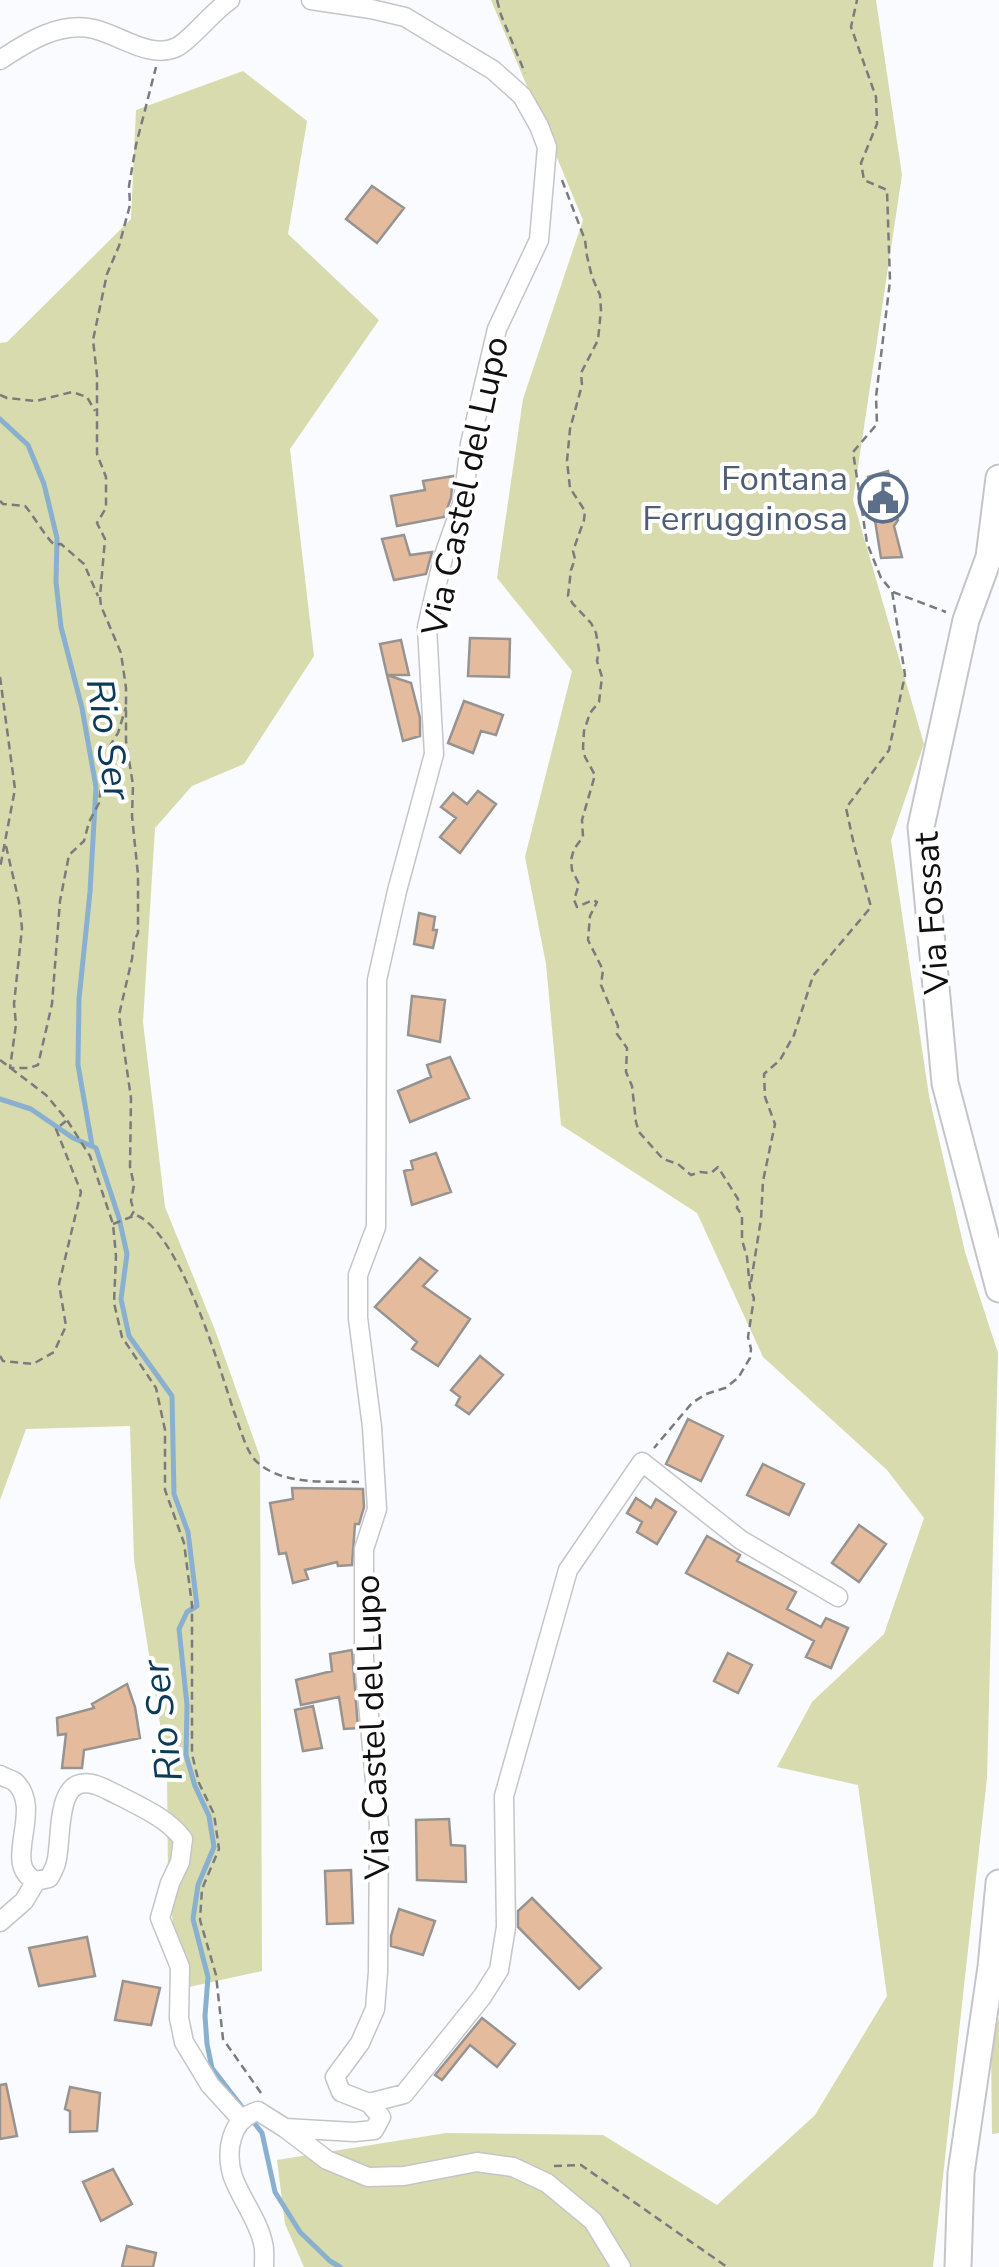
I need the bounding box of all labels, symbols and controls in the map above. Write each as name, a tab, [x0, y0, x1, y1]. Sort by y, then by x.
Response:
street label: Via Castel del Lupo	[411, 332, 520, 641]
place label: Fontana Ferrugginosa	[642, 455, 848, 542]
public building icon: Fontana Ferrugginosa	[857, 472, 909, 524]
water label: Rio Ser	[74, 675, 143, 805]
street label: Via Fossat	[902, 830, 961, 997]
street label: Via Castel del Lupo	[344, 1574, 401, 1881]
water label: Rio Ser	[130, 1656, 195, 1785]

